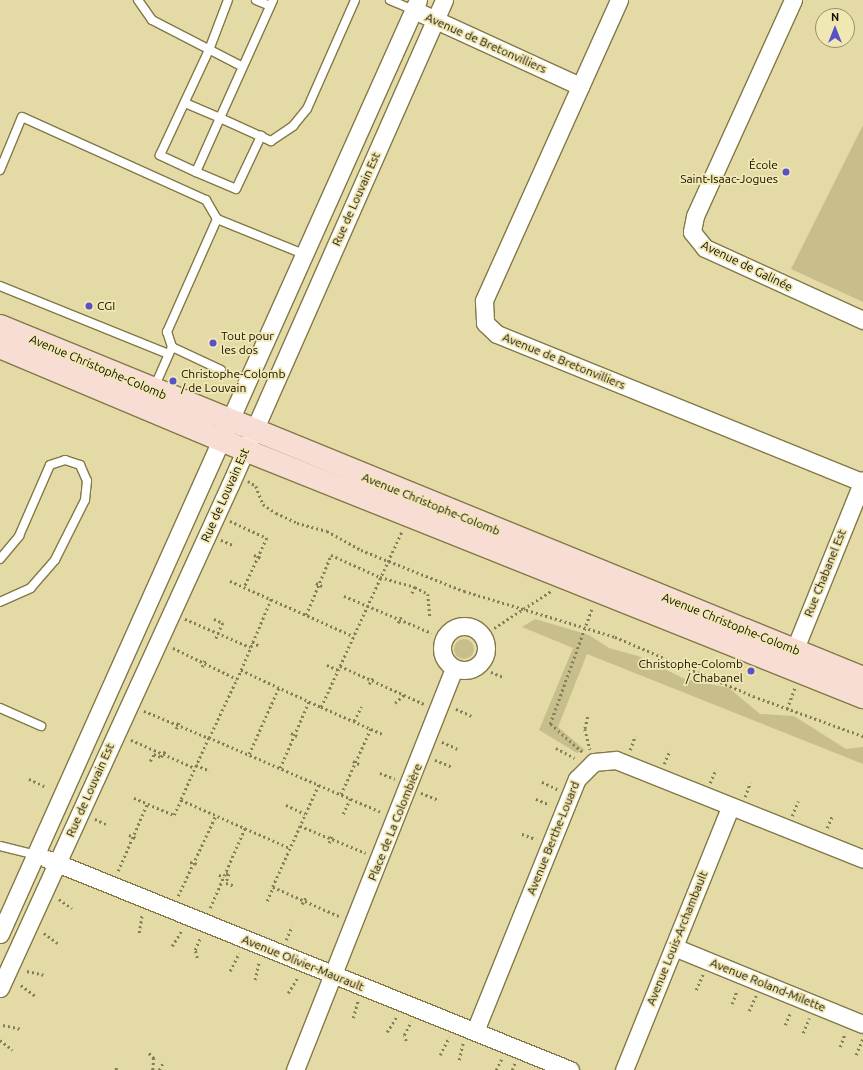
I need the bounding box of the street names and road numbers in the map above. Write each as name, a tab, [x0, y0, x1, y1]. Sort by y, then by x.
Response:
street label: Avenue de Bretonvilliers	[423, 10, 549, 76]
street label: Rue de Louvain Est	[329, 150, 383, 248]
street label: Avenue de Galinée	[699, 238, 795, 294]
street label: Avenue de Bretonvilliers	[500, 330, 628, 392]
street label: Avenue Christophe-Colomb	[27, 332, 169, 402]
street label: Rue de Louvain Est	[198, 446, 252, 544]
street label: Avenue Christophe-Colomb	[360, 470, 502, 538]
street label: Rue Chabanel Est	[801, 527, 849, 619]
street label: Avenue Christophe-Colomb	[660, 590, 802, 658]
street label: Rue de Louvain Est	[63, 741, 117, 839]
street label: Place de La Colombière	[365, 761, 425, 883]
street label: Avenue Berthe-Louard	[524, 779, 582, 897]
street label: Avenue Louis-Archambault	[643, 869, 711, 1007]
street label: Avenue Olivier-Maurault	[240, 932, 366, 994]
street label: Avenue Roland-Milette	[708, 955, 828, 1015]

